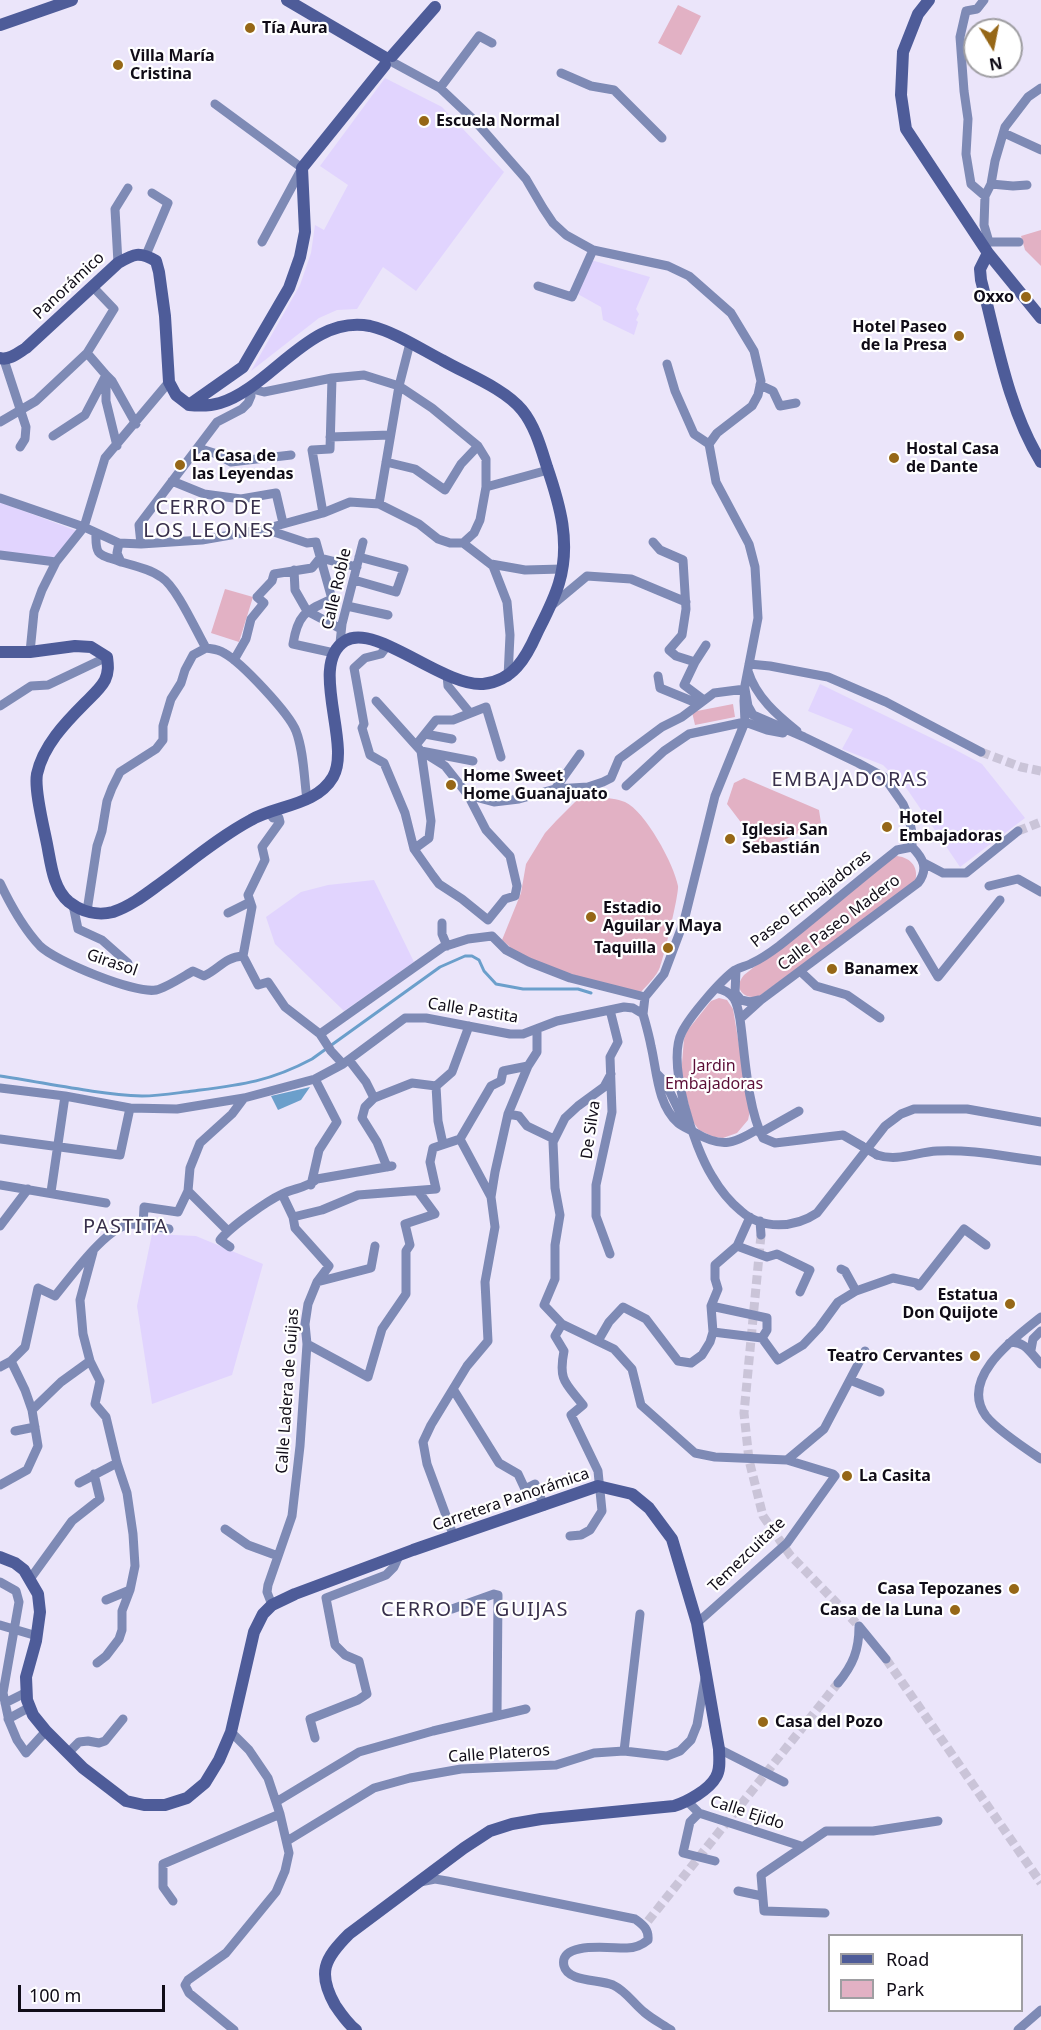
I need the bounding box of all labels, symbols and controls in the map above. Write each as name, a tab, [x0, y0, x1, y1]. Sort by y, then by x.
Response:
place label: Tía Aura	[262, 18, 328, 38]
north arrow	[963, 18, 1023, 78]
marker: Tía Aura	[243, 21, 257, 35]
place label: Villa María Cristina	[130, 46, 215, 84]
text: N	[987, 52, 1004, 76]
marker: Villa María Cristina	[111, 58, 125, 72]
place label: Escuela Normal	[436, 111, 560, 131]
marker: Escuela Normal	[417, 114, 431, 128]
street label: Panorámico	[30, 248, 108, 324]
place label: Oxxo	[973, 287, 1014, 307]
marker: Oxxo	[1019, 290, 1033, 304]
place label: Hotel Paseo de la Presa	[852, 317, 947, 355]
marker: Hotel Paseo de la Presa	[952, 329, 966, 343]
place label: Hostal Casa de Dante	[906, 439, 999, 477]
place label: La Casa de las Leyendas	[192, 446, 294, 484]
marker: Hostal Casa de Dante	[887, 451, 901, 465]
marker: La Casa de las Leyendas	[173, 458, 187, 472]
district label: CERRO DE LOS LEONES	[143, 496, 275, 543]
street label: Calle Roble	[318, 546, 356, 632]
place label: Home Sweet Home Guanajuato	[463, 766, 608, 804]
district label: EMBAJADORAS	[771, 768, 929, 792]
marker: Home Sweet Home Guanajuato	[444, 778, 458, 792]
place label: Hotel Embajadoras	[899, 808, 1002, 846]
place label: Iglesia San Sebastián	[742, 820, 828, 858]
marker: Hotel Embajadoras	[880, 820, 894, 834]
marker: Iglesia San Sebastián	[723, 832, 737, 846]
street label: Paseo Embajadoras	[747, 846, 875, 952]
street label: Calle Paseo Madero	[774, 871, 904, 975]
place label: Estadio Aguilar y Maya	[603, 898, 722, 936]
marker: Estadio Aguilar y Maya	[584, 910, 598, 924]
place label: Taquilla	[594, 938, 656, 958]
marker: Taquilla	[661, 941, 675, 955]
street label: Girasol	[84, 945, 140, 981]
place label: Banamex	[844, 959, 918, 979]
marker: Banamex	[825, 962, 839, 976]
street label: Calle Pastita	[426, 994, 520, 1028]
park label: Jardin Embajadoras	[665, 1056, 763, 1094]
street label: De Silva	[577, 1099, 605, 1161]
district label: PASTITA	[83, 1215, 169, 1239]
place label: Estatua Don Quijote	[903, 1285, 998, 1323]
marker: Estatua Don Quijote	[1003, 1297, 1017, 1311]
street label: Calle Ladera de Guijas	[273, 1308, 303, 1474]
place label: Teatro Cervantes	[827, 1346, 963, 1366]
marker: Teatro Cervantes	[968, 1349, 982, 1363]
street label: Carretera Panorámica	[430, 1464, 592, 1536]
place label: La Casita	[859, 1466, 931, 1486]
marker: La Casita	[840, 1469, 854, 1483]
street label: Temezcuitate	[705, 1514, 789, 1596]
place label: Casa Tepozanes	[877, 1579, 1002, 1599]
marker: Casa Tepozanes	[1007, 1582, 1021, 1596]
district label: CERRO DE GUIJAS	[381, 1598, 569, 1622]
place label: Casa de la Luna	[820, 1600, 943, 1620]
marker: Casa de la Luna	[948, 1603, 962, 1617]
place label: Casa del Pozo	[775, 1712, 883, 1732]
marker: Casa del Pozo	[756, 1715, 770, 1729]
street label: Calle Plateros	[448, 1741, 550, 1767]
street label: Calle Ejido	[707, 1792, 787, 1834]
legend	[828, 1934, 1023, 2012]
text: Road	[886, 1947, 929, 1971]
scale bar	[21, 1973, 168, 2011]
text: Park	[886, 1977, 924, 2001]
text: 100 m	[29, 1983, 81, 2007]

